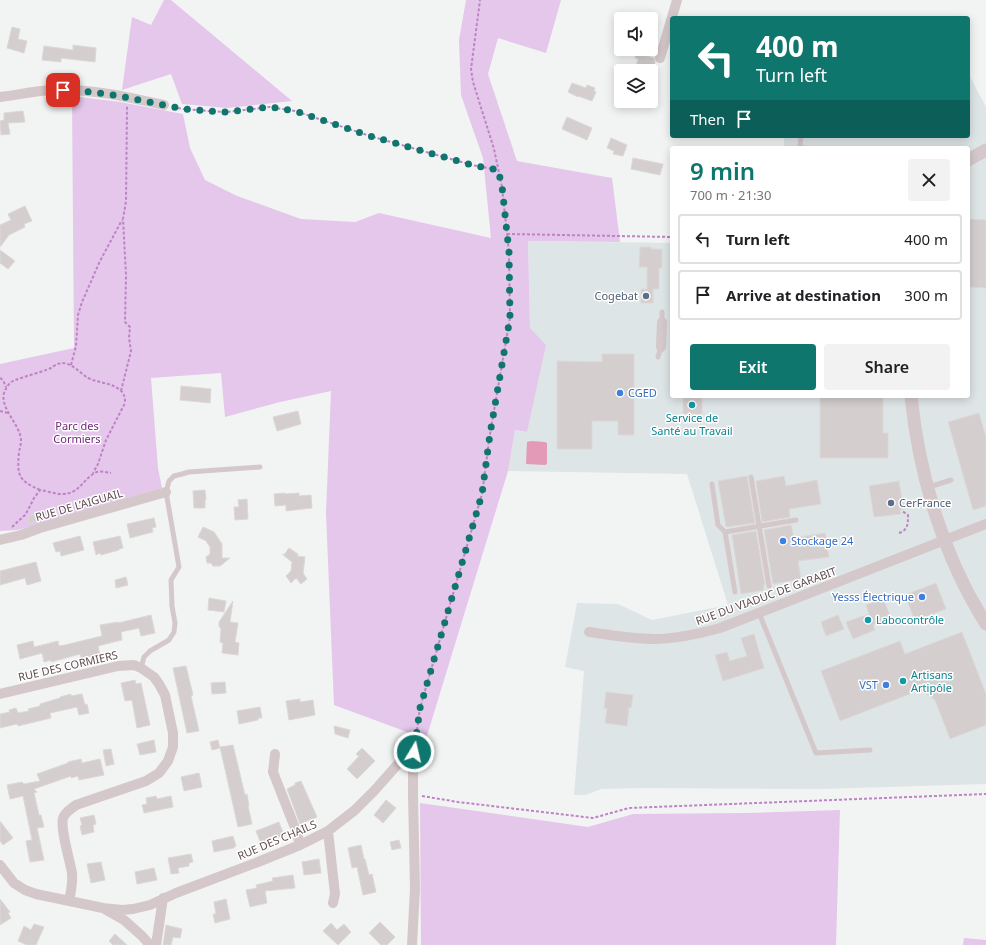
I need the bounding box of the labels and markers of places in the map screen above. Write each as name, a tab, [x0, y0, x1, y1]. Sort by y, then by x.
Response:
pin	[46, 73, 80, 107]
place label: Cogebat	[595, 288, 638, 303]
marker: Cogebat	[641, 291, 651, 301]
place label: CGED	[628, 385, 657, 400]
marker: CGED	[615, 388, 625, 398]
marker: Service de Santé au Travail	[687, 400, 697, 410]
place label: Service de Santé au Travail	[651, 410, 733, 438]
place label: CerFrance	[899, 495, 951, 510]
marker: CerFrance	[886, 498, 896, 508]
place label: Stockage 24	[791, 533, 854, 548]
marker: Stockage 24	[778, 536, 788, 546]
place label: Yesss Électrique	[832, 589, 914, 604]
marker: Yesss Électrique	[917, 592, 927, 602]
place label: Labocontrôle	[876, 612, 944, 627]
marker: Labocontrôle	[863, 615, 873, 625]
place label: Artisans Artipôle	[911, 667, 953, 695]
marker: Artisans Artipôle	[898, 676, 908, 686]
place label: VST	[859, 677, 878, 692]
marker: VST	[881, 680, 891, 690]

